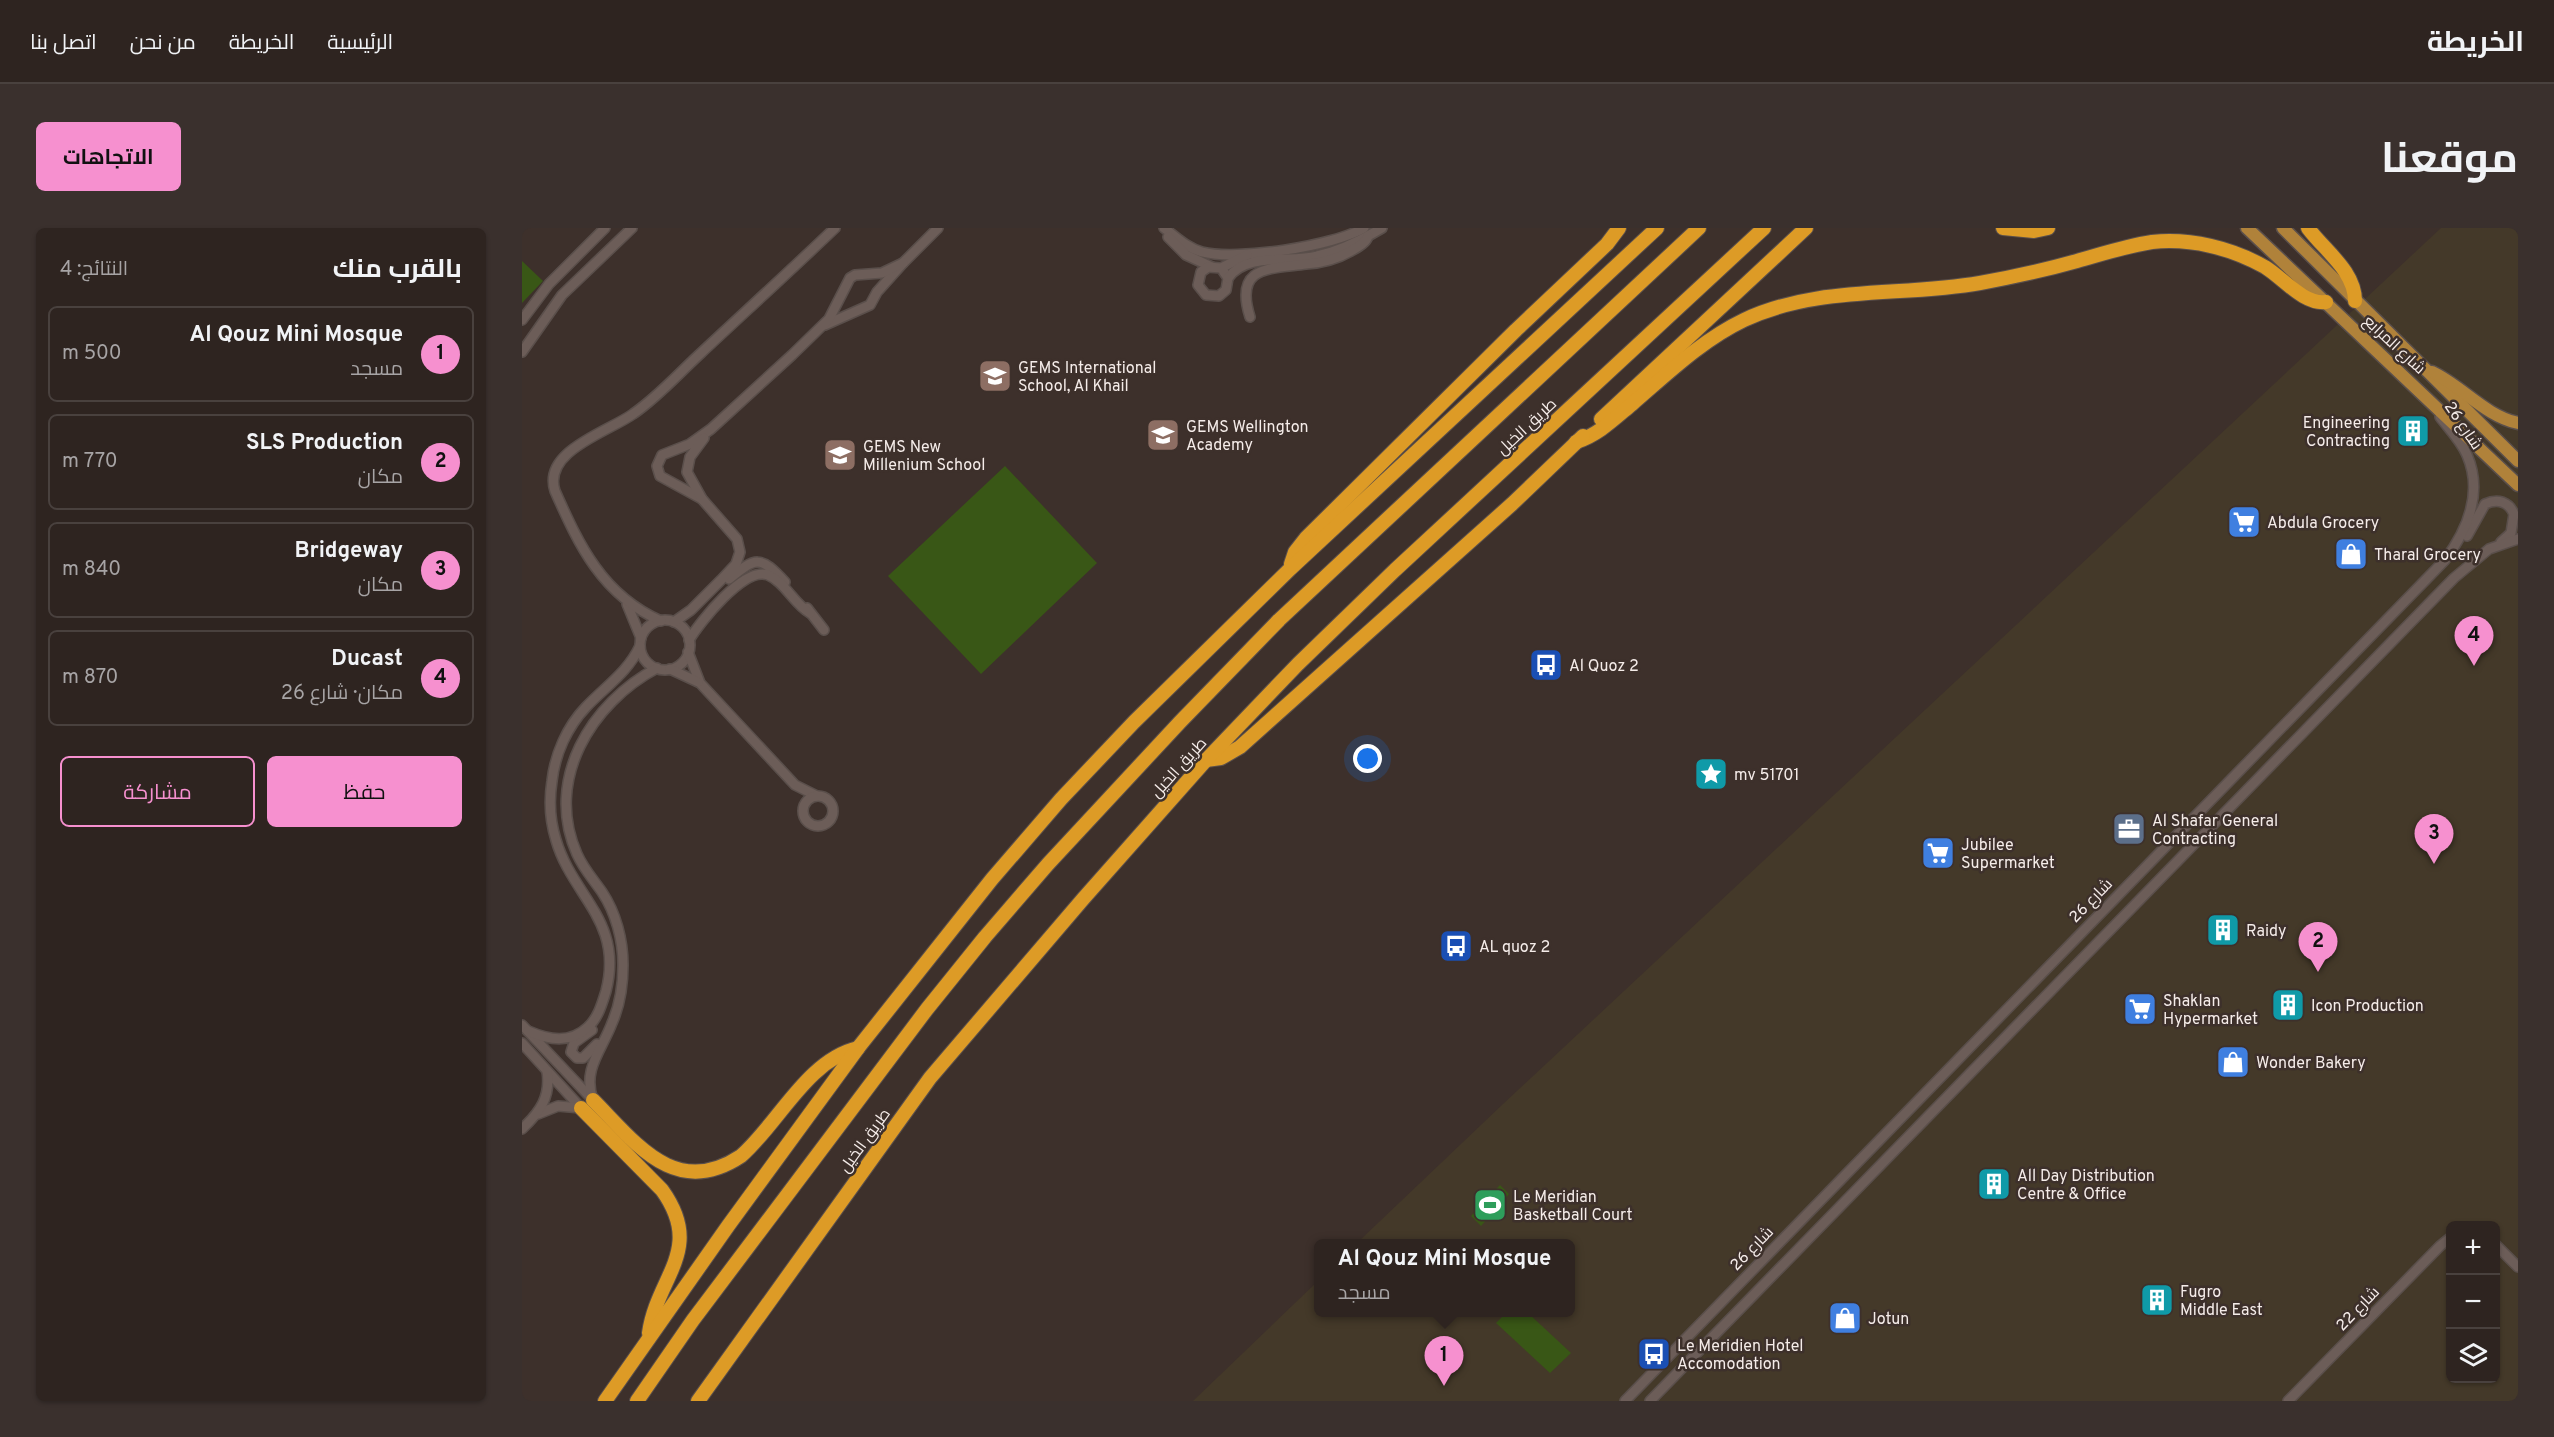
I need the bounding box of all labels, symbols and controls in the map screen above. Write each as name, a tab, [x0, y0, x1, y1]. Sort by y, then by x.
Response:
text: الخريطة	[2427, 26, 2524, 62]
text: اتصل بنا	[30, 30, 97, 57]
text: من نحن	[130, 30, 196, 57]
text: الخريطة	[229, 30, 294, 57]
text: الرئيسية	[327, 30, 393, 57]
button: الاتجاهات	[36, 122, 181, 191]
text: موقعنا	[2381, 135, 2518, 188]
text: بالقرب منك	[333, 254, 462, 287]
text: النتائج: 4	[60, 257, 128, 283]
street label: شارع المرابع	[2358, 312, 2429, 379]
text: Al Qouz Mini Mosque	[190, 322, 403, 349]
text: 500 m	[62, 341, 122, 367]
text: 1	[437, 341, 445, 367]
text: مسجد	[350, 357, 403, 383]
school or university icon: GEMS International School, Al Khail	[977, 358, 1013, 394]
place label: GEMS International School, Al Khail	[1018, 359, 1156, 397]
street label: طريق الخيل	[1493, 395, 1561, 460]
street label: شارع 26	[2439, 398, 2486, 454]
building icon: Engineering Contracting	[2395, 413, 2431, 449]
place label: Engineering Contracting	[2303, 414, 2390, 452]
school or university icon: GEMS Wellington Academy	[1145, 417, 1181, 453]
place label: GEMS Wellington Academy	[1186, 418, 1309, 456]
text: SLS Production	[246, 430, 403, 457]
school or university icon: GEMS New Millenium School	[822, 437, 858, 473]
place label: GEMS New Millenium School	[863, 438, 985, 476]
text: 770 m	[62, 449, 117, 475]
text: 2	[434, 449, 447, 475]
text: مكان	[358, 465, 403, 491]
supermarket icon: Abdula Grocery	[2226, 504, 2262, 540]
place label: Abdula Grocery	[2267, 514, 2379, 534]
shop icon: Tharal Grocery	[2333, 536, 2369, 572]
text: Bridgeway	[294, 538, 403, 565]
place label: Tharal Grocery	[2374, 546, 2481, 566]
text: 840 m	[62, 557, 121, 583]
text: 3	[435, 557, 447, 583]
text: مكان	[358, 573, 403, 599]
pin: 4	[2454, 616, 2494, 666]
text: Ducast	[331, 646, 403, 673]
bus stop icon: Al Quoz 2	[1528, 647, 1564, 683]
place label: Al Quoz 2	[1569, 657, 1639, 677]
text: 870 m	[62, 665, 118, 691]
text: 4	[434, 665, 447, 691]
text: مكان · شارع 26	[281, 681, 403, 707]
street label: طريق الخيل	[1147, 734, 1212, 803]
your location	[1353, 744, 1382, 773]
button: مشاركة	[60, 756, 255, 827]
button: حفظ	[267, 756, 462, 827]
place icon: mv 51701	[1693, 756, 1729, 792]
place label: mv 51701	[1734, 766, 1799, 786]
office icon: Al Shafar General Contracting	[2111, 811, 2147, 847]
place label: Al Shafar General Contracting	[2152, 812, 2278, 850]
pin: 3	[2414, 814, 2454, 864]
supermarket icon: Jubilee Supermarket	[1920, 835, 1956, 871]
place label: Jubilee Supermarket	[1961, 836, 2055, 874]
street label: شارع 26	[2065, 875, 2117, 928]
building icon: Raidy	[2205, 912, 2241, 948]
place label: Raidy	[2246, 922, 2286, 942]
pin: 2	[2298, 922, 2338, 972]
bus stop icon: AL quoz 2	[1438, 928, 1474, 964]
place label: AL quoz 2	[1479, 938, 1550, 958]
building icon: Icon Production	[2270, 987, 2306, 1023]
supermarket icon: Shaklan Hypermarket	[2122, 991, 2158, 1027]
place label: Shaklan Hypermarket	[2163, 992, 2258, 1030]
place label: Icon Production	[2311, 997, 2424, 1017]
shop icon: Wonder Bakery	[2215, 1044, 2251, 1080]
place label: Wonder Bakery	[2256, 1054, 2366, 1074]
street label: طريق الخيل	[836, 1105, 896, 1177]
building icon: All Day Distribution Centre & Office	[1976, 1166, 2012, 1202]
place label: All Day Distribution Centre & Office	[2017, 1167, 2155, 1205]
sports icon: Le Meridian Basketball Court	[1472, 1187, 1508, 1223]
place label: Le Meridian Basketball Court	[1513, 1188, 1633, 1226]
map controls	[2446, 1221, 2500, 1383]
button: +	[2446, 1221, 2500, 1275]
street label: شارع 26	[1726, 1223, 1778, 1276]
popup	[1314, 1239, 1575, 1317]
text: Al Qouz Mini Mosque	[1338, 1246, 1551, 1273]
button: −	[2446, 1275, 2500, 1329]
text: مسجد	[1338, 1281, 1391, 1307]
building icon: Fugro Middle East	[2139, 1282, 2175, 1318]
place label: Fugro Middle East	[2180, 1283, 2263, 1321]
street label: شارع 22	[2332, 1283, 2385, 1336]
shop icon: Jotun	[1827, 1300, 1863, 1336]
place label: Jotun	[1868, 1310, 1909, 1330]
button: layers	[2446, 1329, 2500, 1383]
pin: 1	[1424, 1336, 1464, 1386]
bus stop icon: Le Meridien Hotel Accomodation	[1636, 1336, 1672, 1372]
place label: Le Meridien Hotel Accomodation	[1677, 1337, 1803, 1375]

